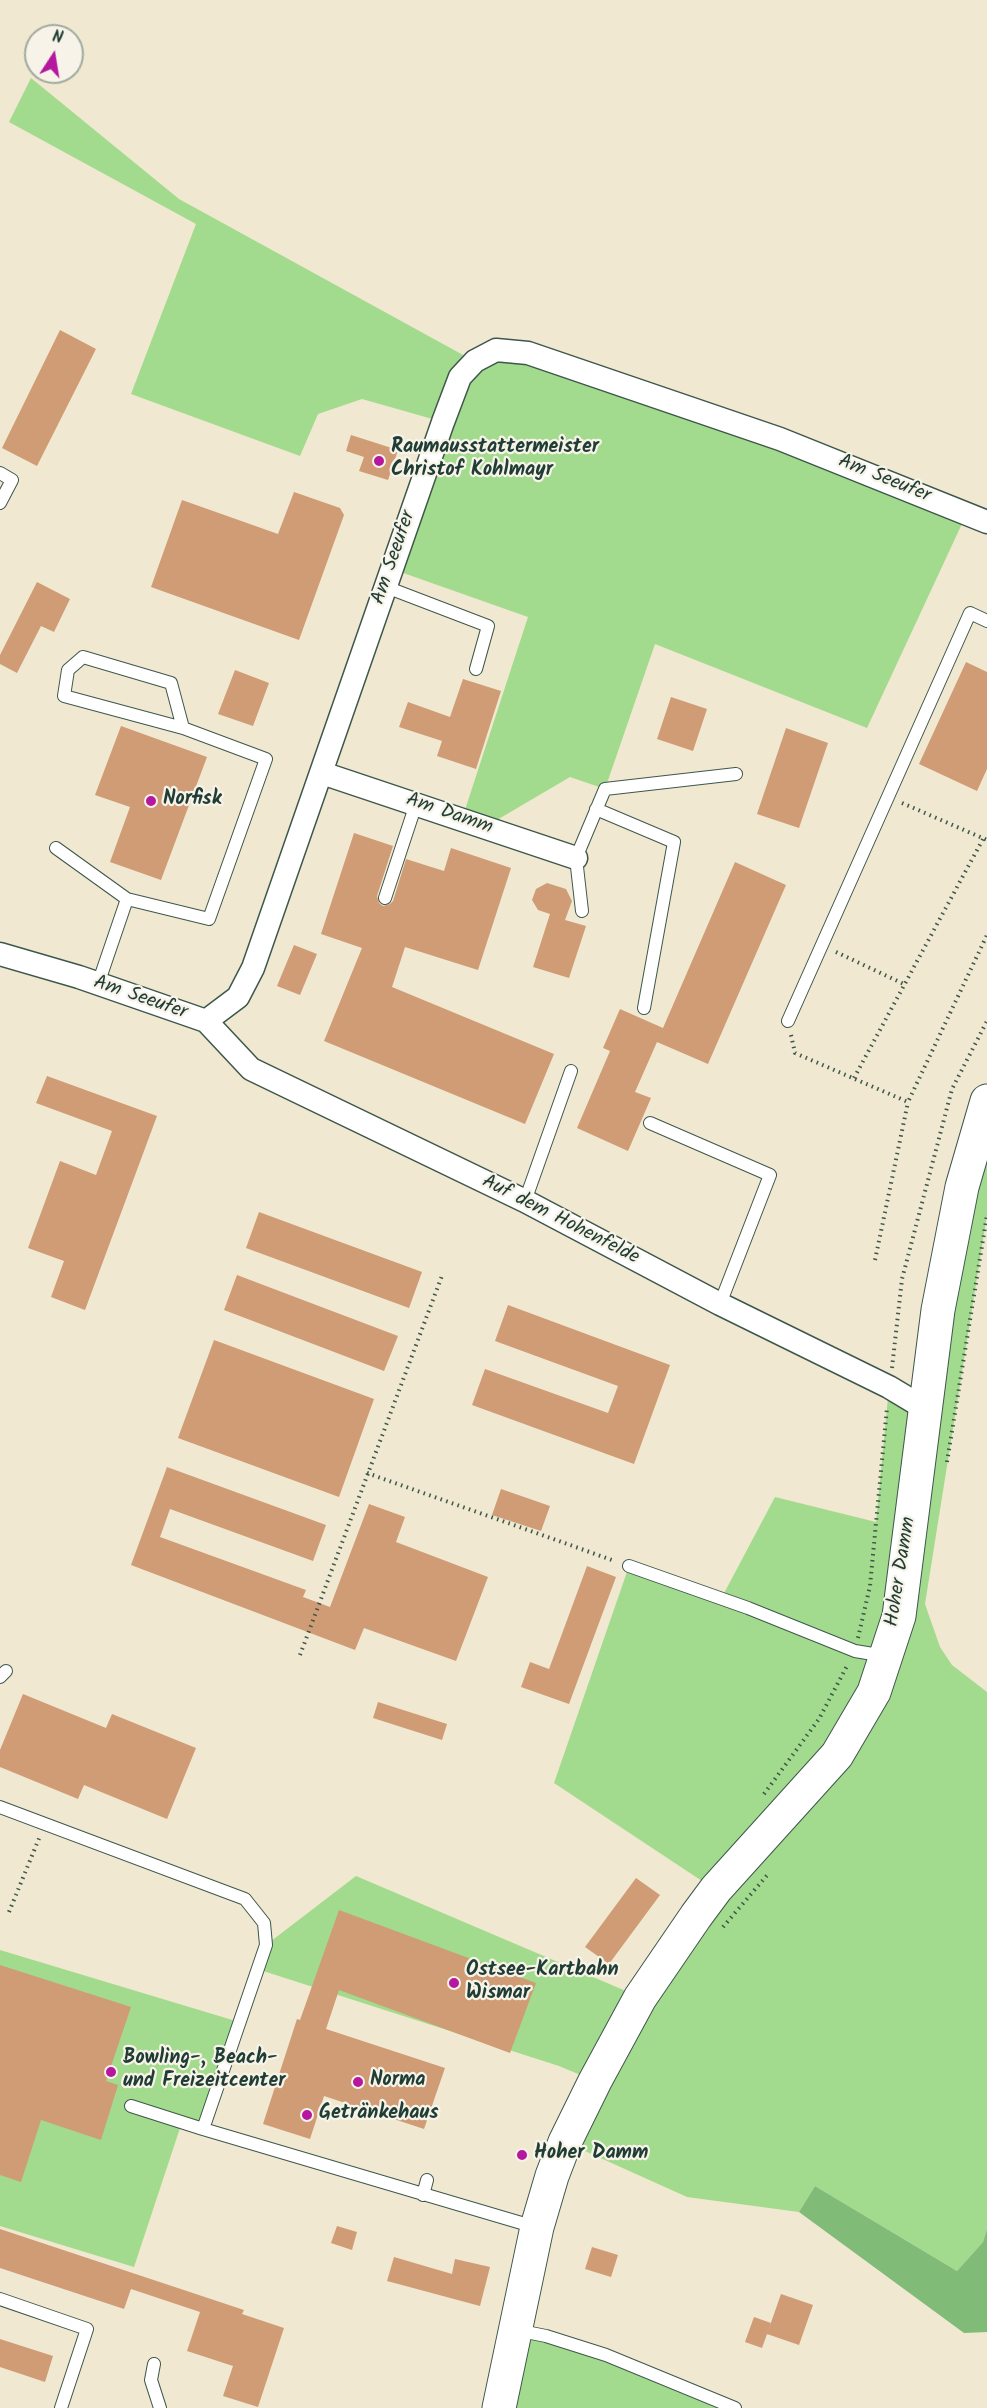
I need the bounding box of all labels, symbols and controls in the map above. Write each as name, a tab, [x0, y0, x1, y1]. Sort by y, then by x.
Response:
north arrow	[24, 24, 84, 84]
text: N	[50, 25, 65, 51]
place label: Raumausstattermeister Christof Kohlmayr	[391, 437, 599, 484]
street label: Am Seeufer	[834, 451, 934, 509]
marker: Raumausstattermeister Christof Kohlmayr	[372, 454, 386, 468]
street label: Am Seeufer	[368, 508, 422, 608]
place label: Norfisk	[163, 789, 222, 813]
street label: Am Damm	[402, 789, 496, 841]
marker: Norfisk	[144, 794, 158, 808]
street label: Am Seeufer	[90, 972, 190, 1026]
street label: Auf dem Hohenfelde	[477, 1171, 643, 1271]
street label: Hoher Damm	[881, 1515, 923, 1629]
place label: Ostsee-Kartbahn Wismar	[466, 1960, 619, 2007]
marker: Ostsee-Kartbahn Wismar	[447, 1976, 461, 1990]
place label: Bowling-, Beach- und Freizeitcenter	[123, 2048, 286, 2095]
marker: Bowling-, Beach- und Freizeitcenter	[104, 2065, 118, 2079]
place label: Norma	[370, 2070, 426, 2094]
marker: Norma	[351, 2075, 365, 2089]
place label: Getränkehaus	[319, 2103, 439, 2127]
marker: Getränkehaus	[300, 2108, 314, 2122]
place label: Hoher Damm	[534, 2143, 648, 2167]
marker: Hoher Damm	[515, 2148, 529, 2162]

